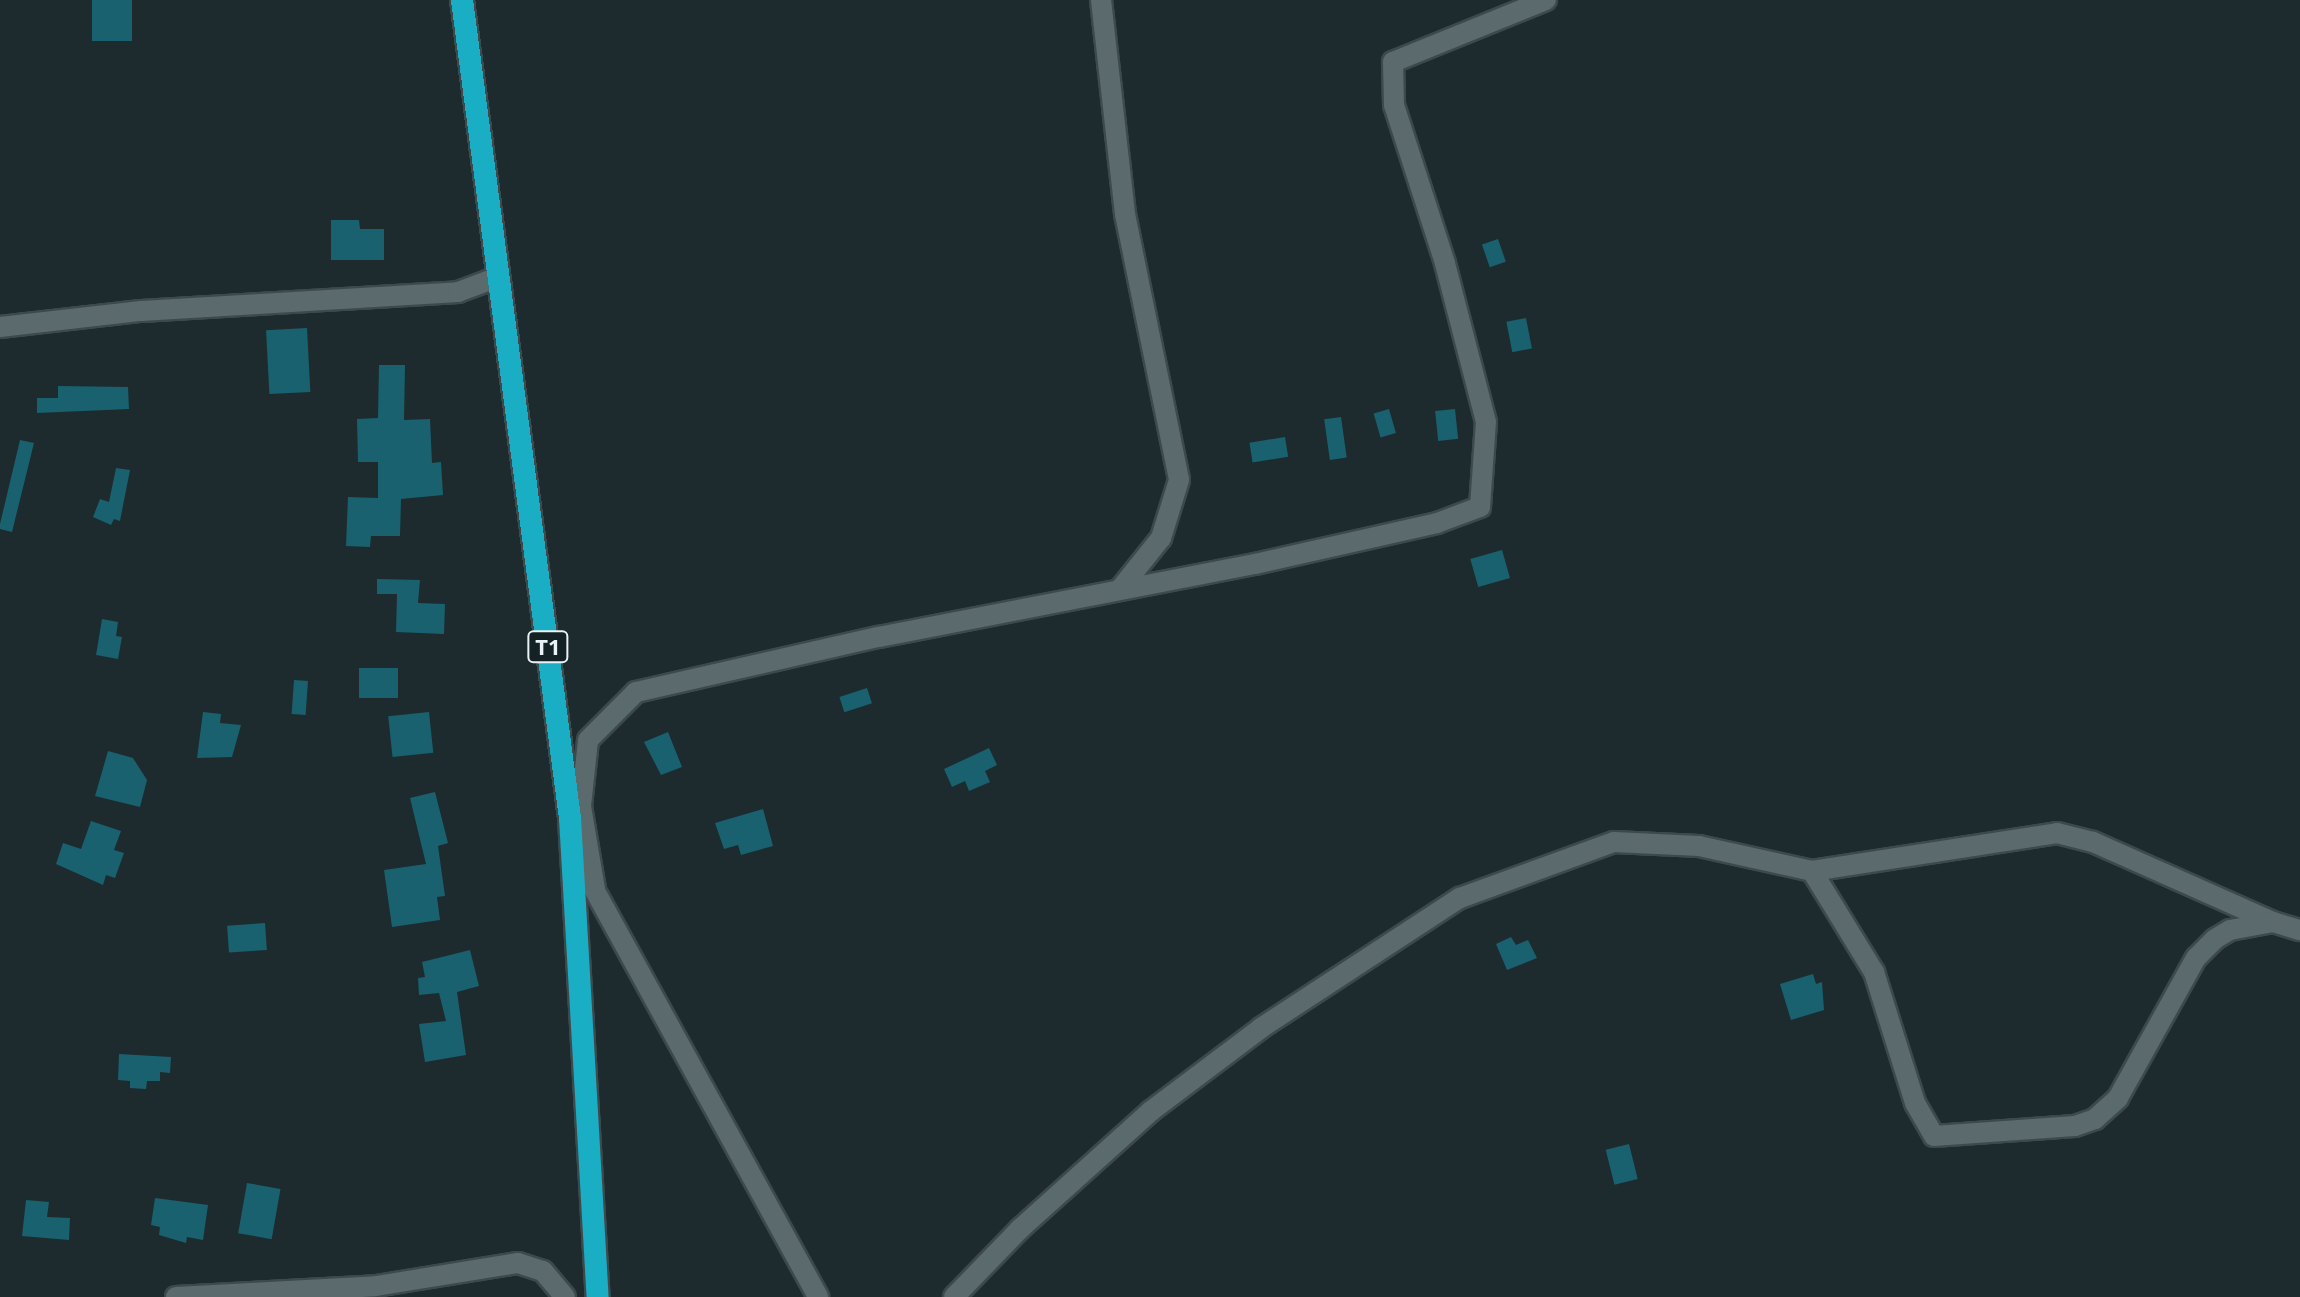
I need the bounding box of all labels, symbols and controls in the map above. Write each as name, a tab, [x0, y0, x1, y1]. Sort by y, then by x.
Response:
road number: T1	[526, 629, 570, 665]

